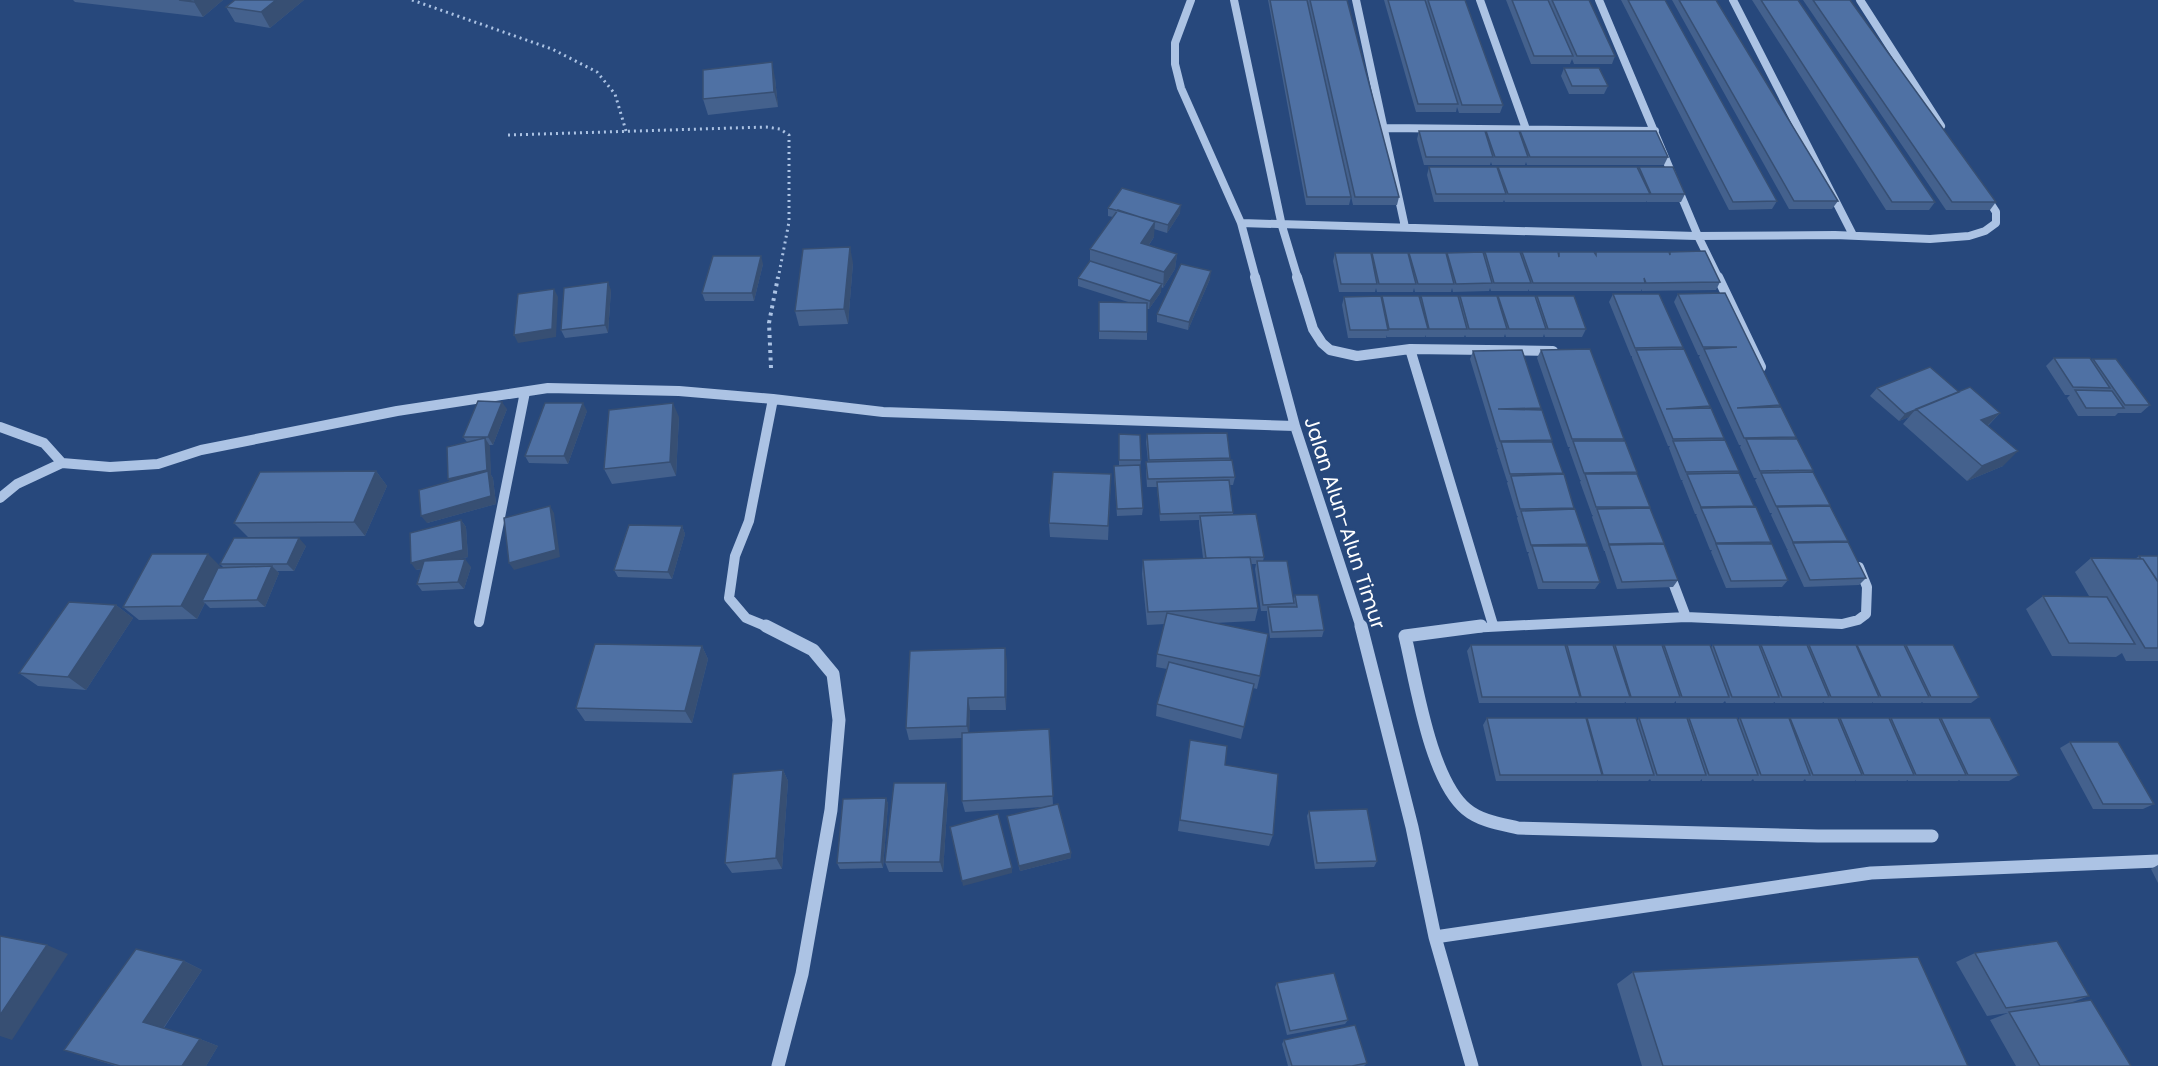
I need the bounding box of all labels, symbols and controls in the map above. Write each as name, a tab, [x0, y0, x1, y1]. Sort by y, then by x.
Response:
street label: Jalan Alun-Alun Timur	[1297, 413, 1393, 633]

